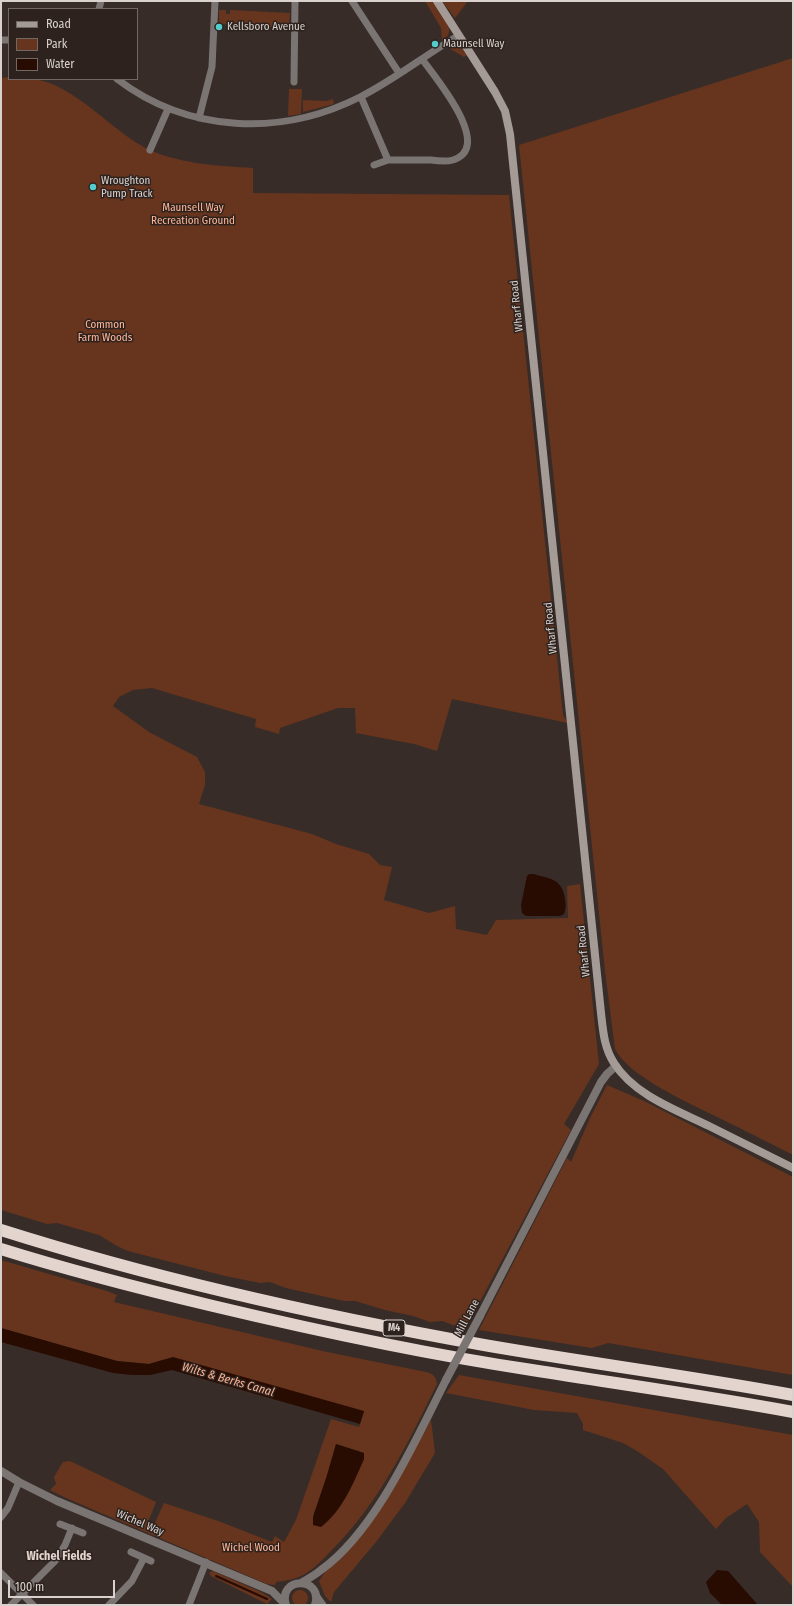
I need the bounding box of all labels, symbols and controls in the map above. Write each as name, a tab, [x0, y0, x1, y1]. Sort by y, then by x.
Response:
legend	[8, 8, 138, 80]
text: Road	[46, 17, 71, 31]
place label: Kellsboro Avenue	[227, 20, 305, 34]
marker: Kellsboro Avenue	[214, 22, 224, 32]
text: Park	[46, 37, 67, 51]
place label: Maunsell Way	[443, 37, 504, 51]
marker: Maunsell Way	[430, 39, 440, 49]
text: Water	[46, 57, 74, 71]
place label: Wroughton Pump Track	[101, 174, 153, 200]
marker: Wroughton Pump Track	[88, 182, 98, 192]
park label: Maunsell Way Recreation Ground	[151, 201, 235, 227]
street label: Wharf Road	[508, 279, 526, 333]
park label: Common Farm Woods	[78, 318, 132, 344]
street label: Wharf Road	[542, 601, 560, 655]
street label: Wharf Road	[575, 924, 593, 978]
street label: Mill Lane	[452, 1297, 482, 1339]
road number: M4	[383, 1320, 405, 1336]
water label: Wilts & Berks Canal	[180, 1360, 276, 1400]
street label: Wichel Way	[114, 1507, 166, 1539]
park label: Wichel Wood	[222, 1541, 280, 1555]
district label: Wichel Fields	[27, 1550, 91, 1564]
scale bar	[10, 1572, 117, 1598]
text: 100 m	[15, 1580, 44, 1594]

